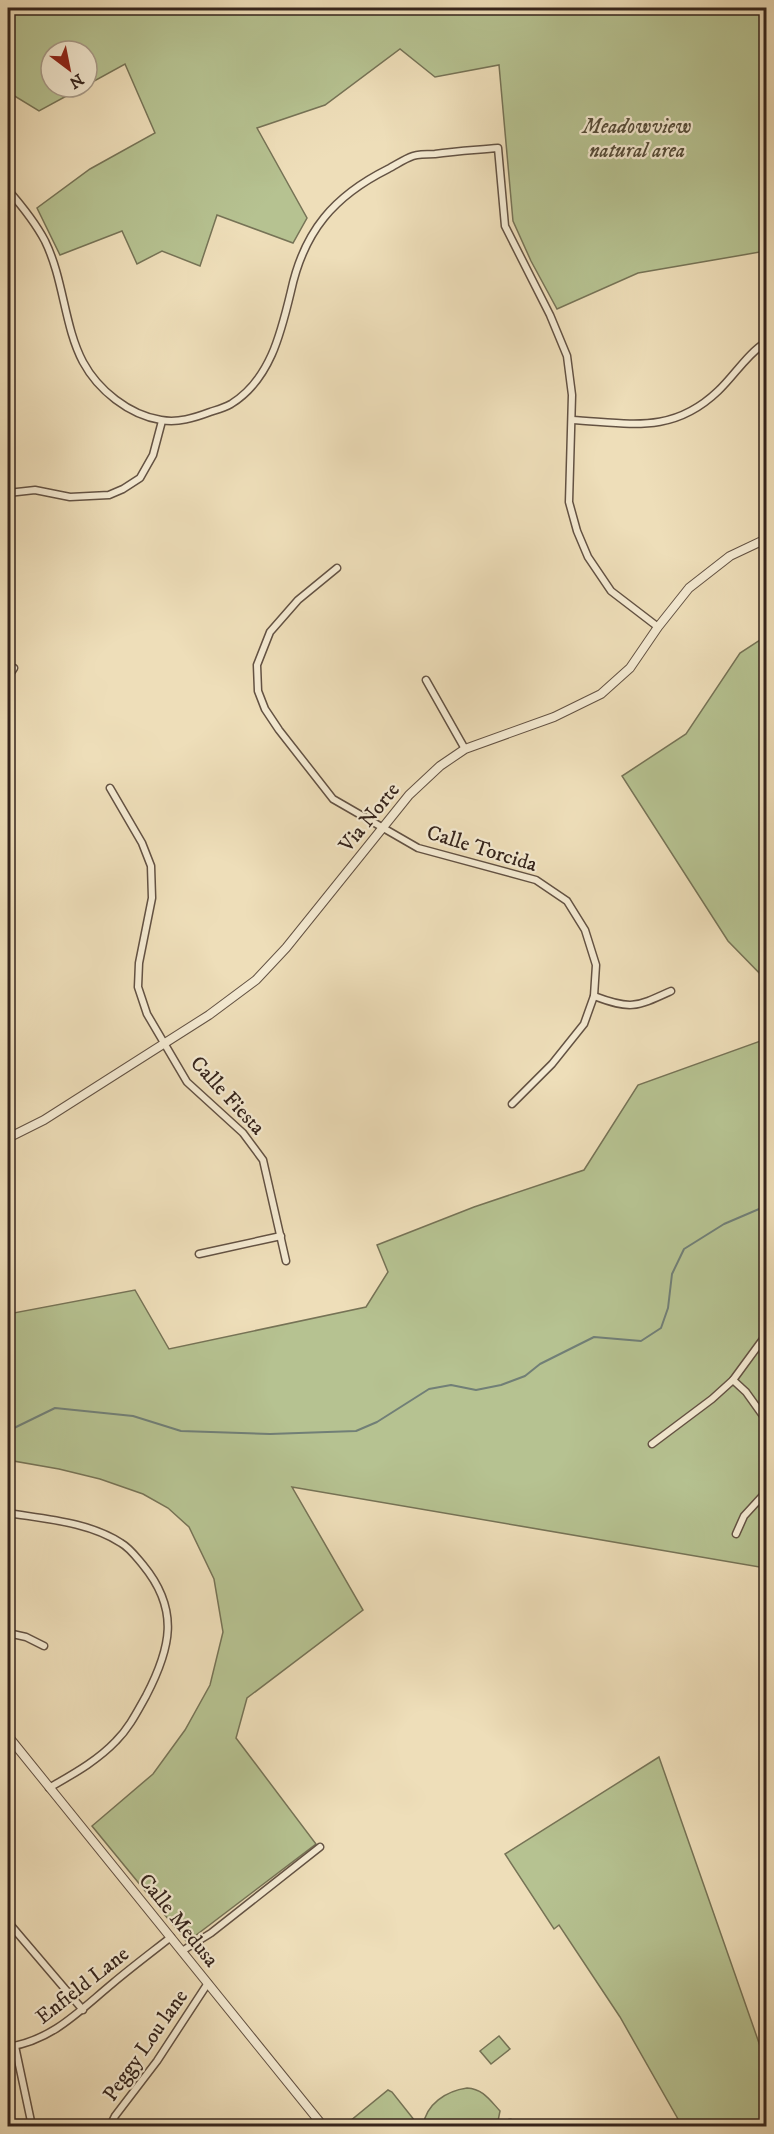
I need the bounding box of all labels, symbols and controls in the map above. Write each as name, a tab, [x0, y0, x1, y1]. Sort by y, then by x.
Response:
north arrow	[39, 39, 99, 99]
text: N	[66, 69, 87, 93]
park label: Meadowview natural area	[581, 114, 691, 164]
street label: Via Norte	[333, 777, 406, 859]
street label: Calle Torcida	[423, 820, 540, 878]
street label: Calle Fiesta	[184, 1051, 270, 1141]
street label: Calle Medusa	[133, 1869, 224, 1973]
street label: Enfield Lane	[31, 1941, 135, 2030]
street label: Peggy Lou lane	[98, 1984, 194, 2107]

